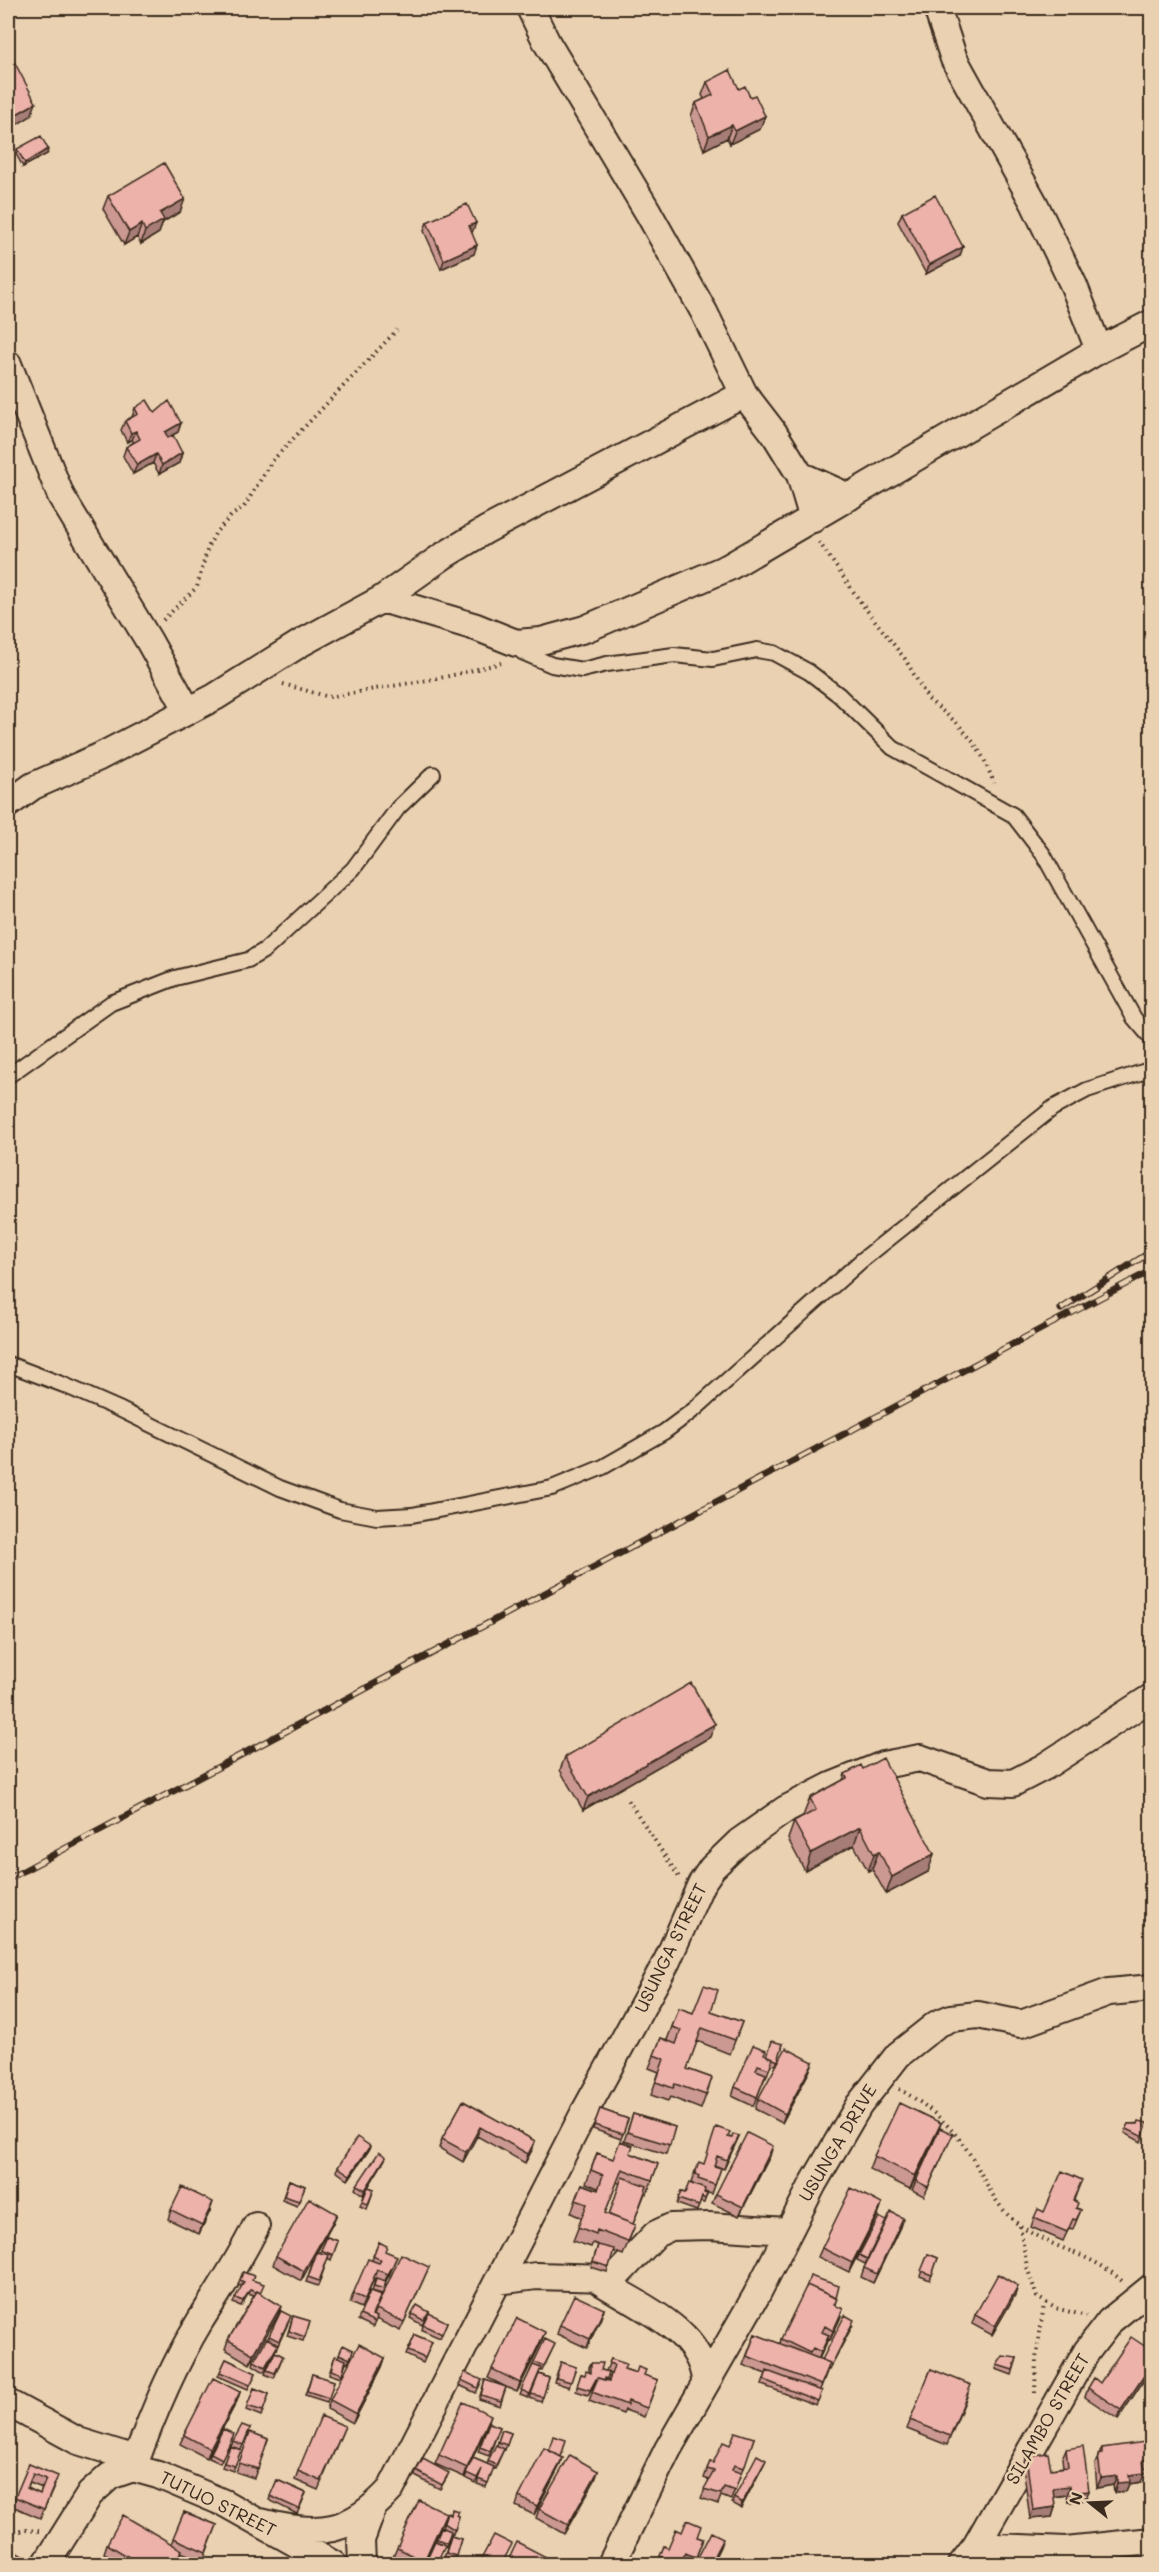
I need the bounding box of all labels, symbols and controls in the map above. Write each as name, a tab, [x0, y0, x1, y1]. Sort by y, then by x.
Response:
street label: USUNGA STREET	[628, 1879, 712, 2016]
street label: USUNGA DRIVE	[793, 2079, 882, 2206]
street label: SILAMBO STREET	[1000, 2348, 1094, 2489]
street label: TUTUO STREET	[156, 2465, 281, 2542]
north arrow	[1060, 2473, 1120, 2533]
text: N	[1063, 2489, 1087, 2507]

